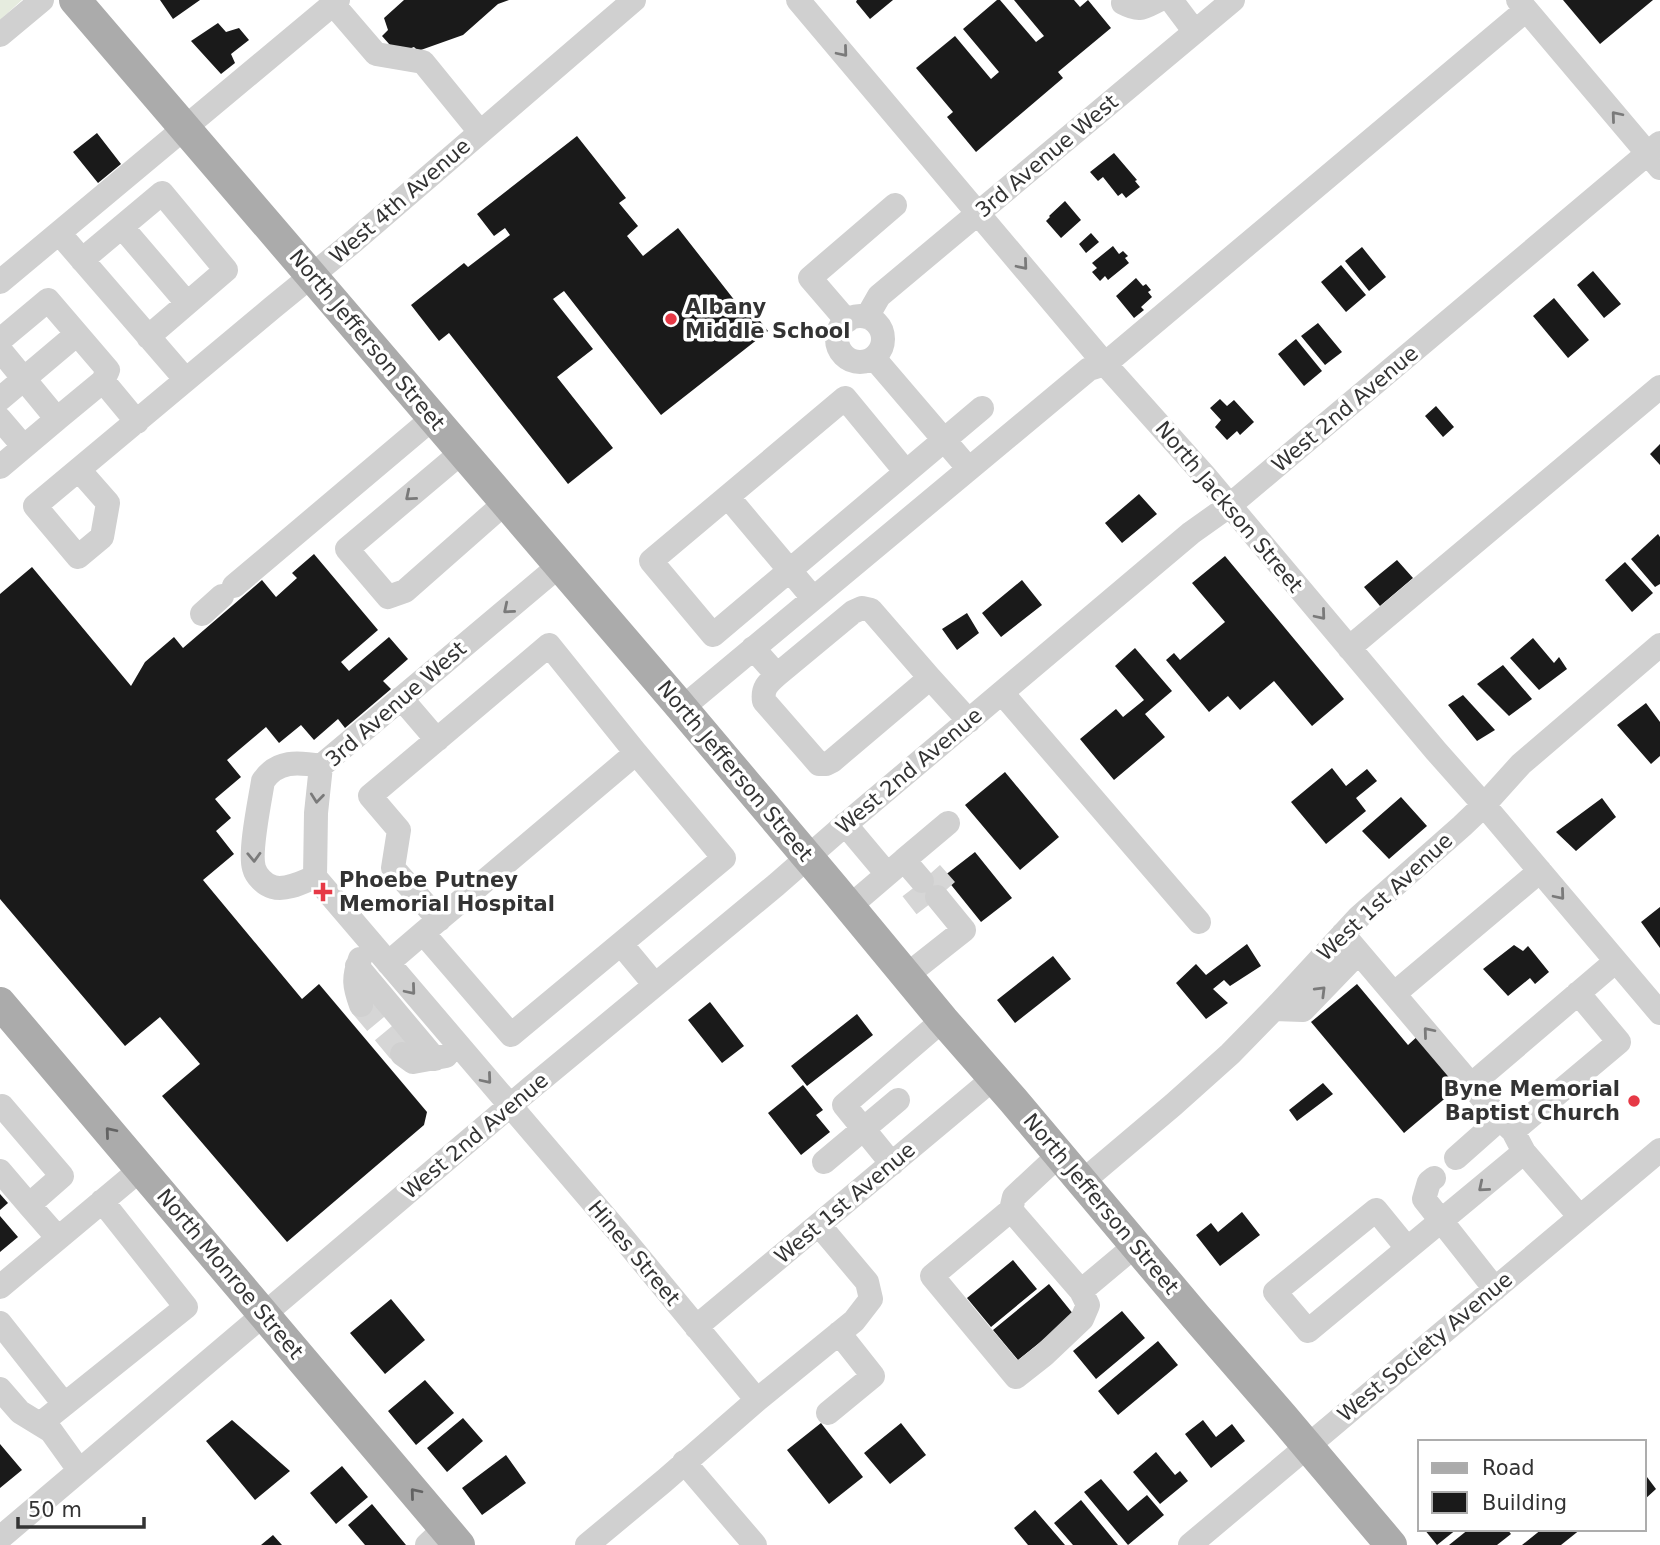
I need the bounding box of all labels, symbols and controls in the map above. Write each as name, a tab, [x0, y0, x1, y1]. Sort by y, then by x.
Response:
one-way arrow	[835, 44, 847, 57]
street label: 3rd Avenue West	[971, 90, 1123, 222]
one-way arrow	[1612, 111, 1624, 124]
street label: West 4th Avenue	[325, 134, 475, 268]
street label: North Jefferson Street	[284, 245, 450, 435]
one-way arrow	[1015, 257, 1027, 270]
place label: Albany Middle School	[685, 295, 851, 343]
marker: Albany Middle School	[663, 311, 679, 327]
street label: West 2nd Avenue	[1267, 341, 1423, 477]
street label: North Jackson Street	[1150, 417, 1308, 597]
one-way arrow	[406, 488, 419, 500]
one-way arrow	[503, 601, 516, 613]
one-way arrow	[1313, 606, 1325, 619]
street label: 3rd Avenue West	[321, 637, 471, 771]
street label: North Jefferson Street	[652, 676, 818, 866]
street label: West 2nd Avenue	[831, 703, 987, 839]
one-way arrow	[310, 792, 325, 804]
street label: West 1st Avenue	[1313, 828, 1457, 966]
one-way arrow	[246, 852, 262, 863]
place label: Phoebe Putney Memorial Hospital	[339, 868, 555, 916]
marker: Phoebe Putney Memorial Hospital	[313, 882, 333, 902]
one-way arrow	[1552, 886, 1564, 899]
one-way arrow	[403, 982, 415, 995]
one-way arrow	[1312, 987, 1325, 1000]
one-way arrow	[1423, 1028, 1436, 1040]
street label: West 2nd Avenue	[397, 1068, 553, 1204]
one-way arrow	[479, 1071, 491, 1084]
place label: Byne Memorial Baptist Church	[1443, 1077, 1620, 1125]
marker: Byne Memorial Baptist Church	[1626, 1093, 1642, 1109]
street label: North Jefferson Street	[1018, 1109, 1184, 1299]
one-way arrow	[106, 1128, 118, 1141]
street label: West 1st Avenue	[770, 1137, 920, 1269]
one-way arrow	[1478, 1179, 1491, 1191]
street label: North Monroe Street	[152, 1184, 308, 1364]
street label: Hines Street	[583, 1196, 685, 1310]
street label: West Society Avenue	[1333, 1267, 1517, 1427]
legend	[1418, 1440, 1646, 1531]
text: Road	[1482, 1456, 1535, 1480]
scale bar	[18, 1486, 144, 1530]
one-way arrow	[411, 1488, 423, 1501]
text: Building	[1482, 1491, 1567, 1515]
text: 50 m	[28, 1498, 82, 1522]

